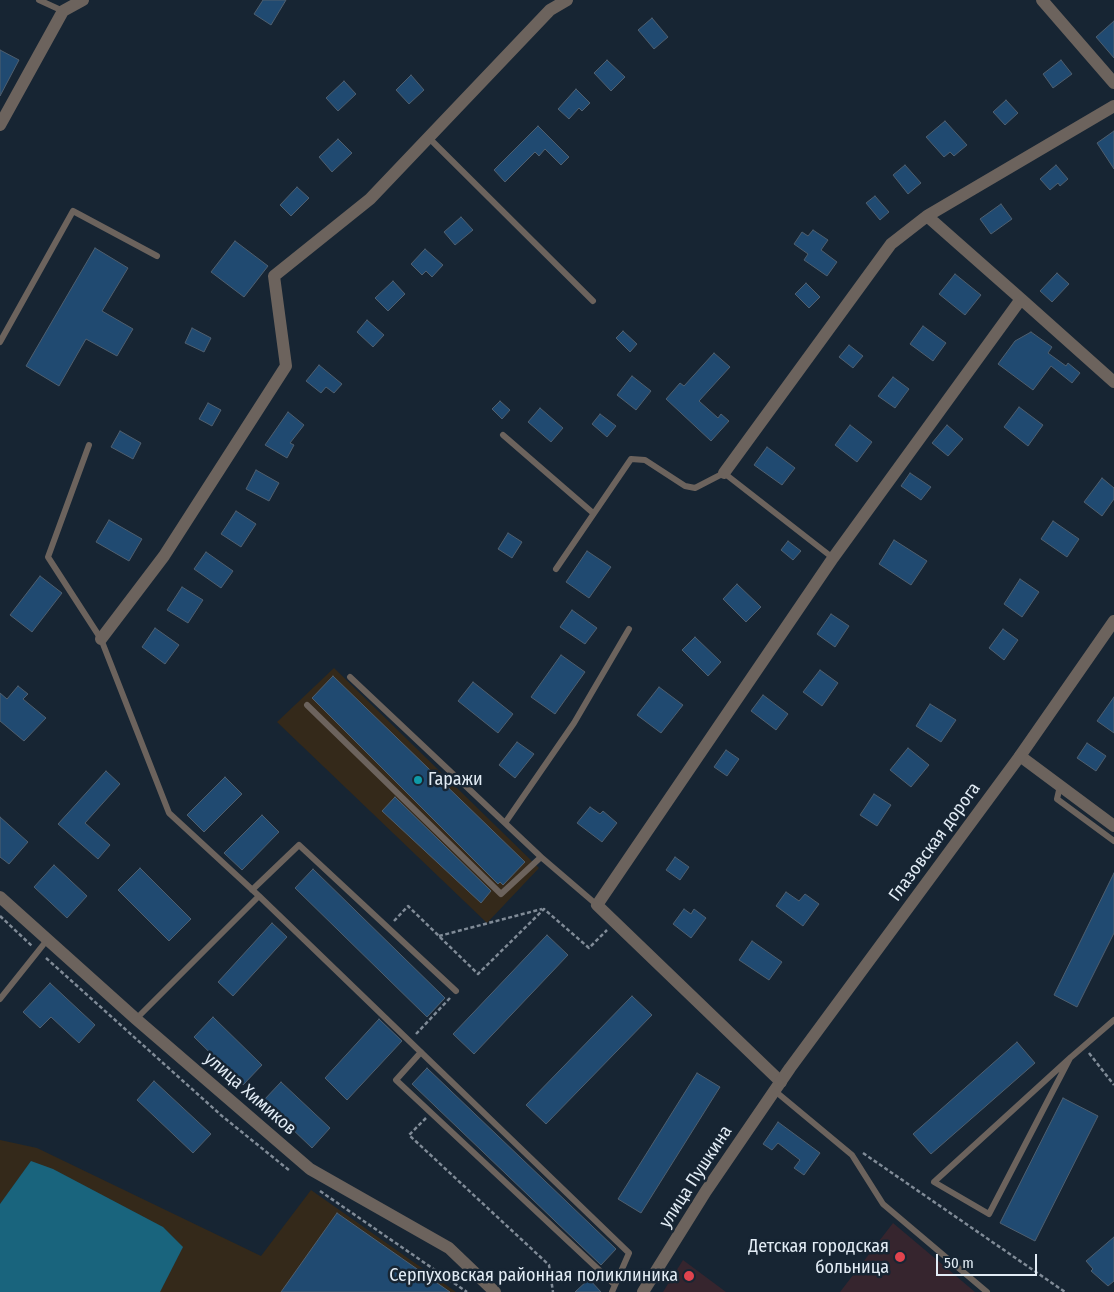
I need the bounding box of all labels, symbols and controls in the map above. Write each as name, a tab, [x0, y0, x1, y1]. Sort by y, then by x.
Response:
place label: Гаражи	[428, 769, 483, 791]
marker: Гаражи	[412, 774, 424, 786]
street label: Глазовская дорога	[885, 778, 985, 906]
street label: улица Химиков	[199, 1048, 301, 1140]
street label: улица Пушкина	[655, 1122, 737, 1232]
place label: Детская городская больница	[748, 1236, 889, 1278]
scale bar	[939, 1244, 1040, 1276]
marker: Детская городская больница	[893, 1250, 907, 1264]
text: 50 m	[944, 1254, 974, 1272]
place label: Серпуховская районная поликлиника	[389, 1265, 678, 1287]
marker: Серпуховская районная поликлиника	[682, 1269, 696, 1283]

